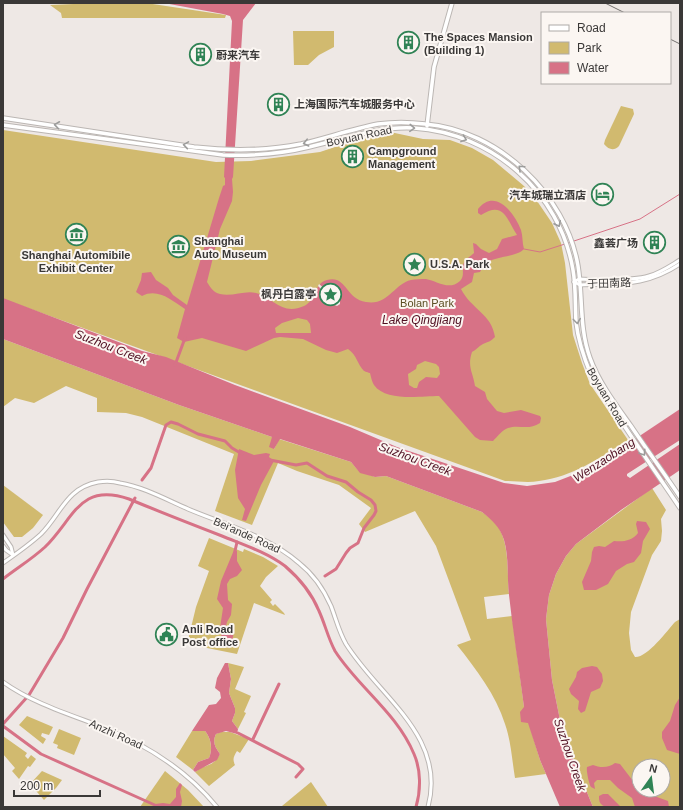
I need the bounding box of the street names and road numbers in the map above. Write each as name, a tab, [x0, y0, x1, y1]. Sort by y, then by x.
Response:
street label: Boyuan Road	[325, 123, 393, 149]
street label: 于田南路	[587, 276, 631, 290]
street label: Boyuan Road	[585, 365, 629, 429]
street label: Bei'ande Road	[212, 515, 282, 555]
street label: Anzhi Road	[88, 717, 144, 751]

